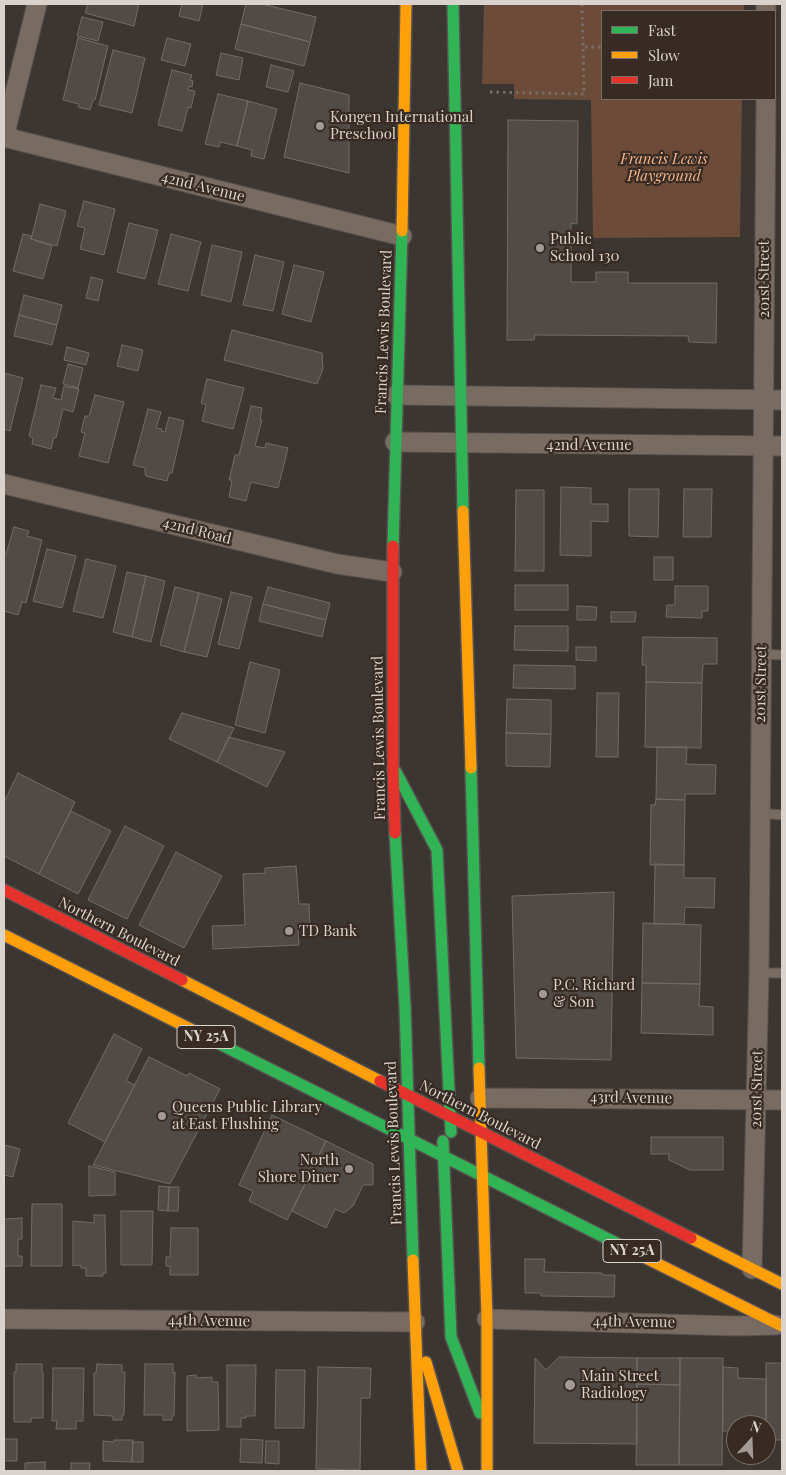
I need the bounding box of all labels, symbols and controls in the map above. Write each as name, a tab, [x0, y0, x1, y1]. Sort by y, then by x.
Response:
legend	[601, 10, 776, 100]
text: Fast	[648, 20, 676, 40]
text: Slow	[648, 45, 680, 65]
text: Jam	[648, 70, 673, 90]
place label: Kongen International Preschool	[330, 108, 474, 143]
marker: Kongen International Preschool	[314, 120, 326, 132]
park label: Francis Lewis Playground	[620, 150, 708, 185]
street label: 42nd Avenue	[159, 168, 247, 206]
place label: Public School 130	[550, 230, 620, 265]
street label: 201st Street	[755, 240, 773, 318]
marker: Public School 130	[534, 242, 546, 254]
street label: Francis Lewis Boulevard	[372, 250, 396, 414]
street label: 42nd Avenue	[546, 436, 632, 454]
street label: 42nd Road	[161, 514, 233, 548]
street label: 201st Street	[751, 645, 771, 723]
street label: Francis Lewis Boulevard	[369, 656, 389, 820]
street label: Northern Boulevard	[55, 894, 183, 970]
place label: TD Bank	[299, 922, 357, 940]
marker: TD Bank	[283, 925, 295, 937]
place label: P.C. Richard & Son	[553, 976, 635, 1011]
marker: P.C. Richard & Son	[537, 988, 549, 1000]
road number: NY 25A	[177, 1026, 235, 1048]
street label: 201st Street	[747, 1050, 767, 1128]
street label: Francis Lewis Boulevard	[382, 1061, 406, 1225]
street label: Northern Boulevard	[416, 1077, 544, 1153]
street label: 43rd Avenue	[590, 1088, 672, 1108]
place label: Queens Public Library at East Flushing	[172, 1098, 322, 1133]
marker: Queens Public Library at East Flushing	[156, 1110, 168, 1122]
place label: North Shore Diner	[258, 1151, 339, 1186]
marker: North Shore Diner	[343, 1163, 355, 1175]
road number: NY 25A	[603, 1240, 661, 1262]
street label: 44th Avenue	[168, 1311, 250, 1331]
street label: 44th Avenue	[593, 1312, 675, 1332]
place label: Main Street Radiology	[581, 1367, 659, 1402]
marker: Main Street Radiology	[563, 1378, 577, 1392]
north arrow	[726, 1415, 776, 1465]
text: N	[748, 1416, 764, 1437]

